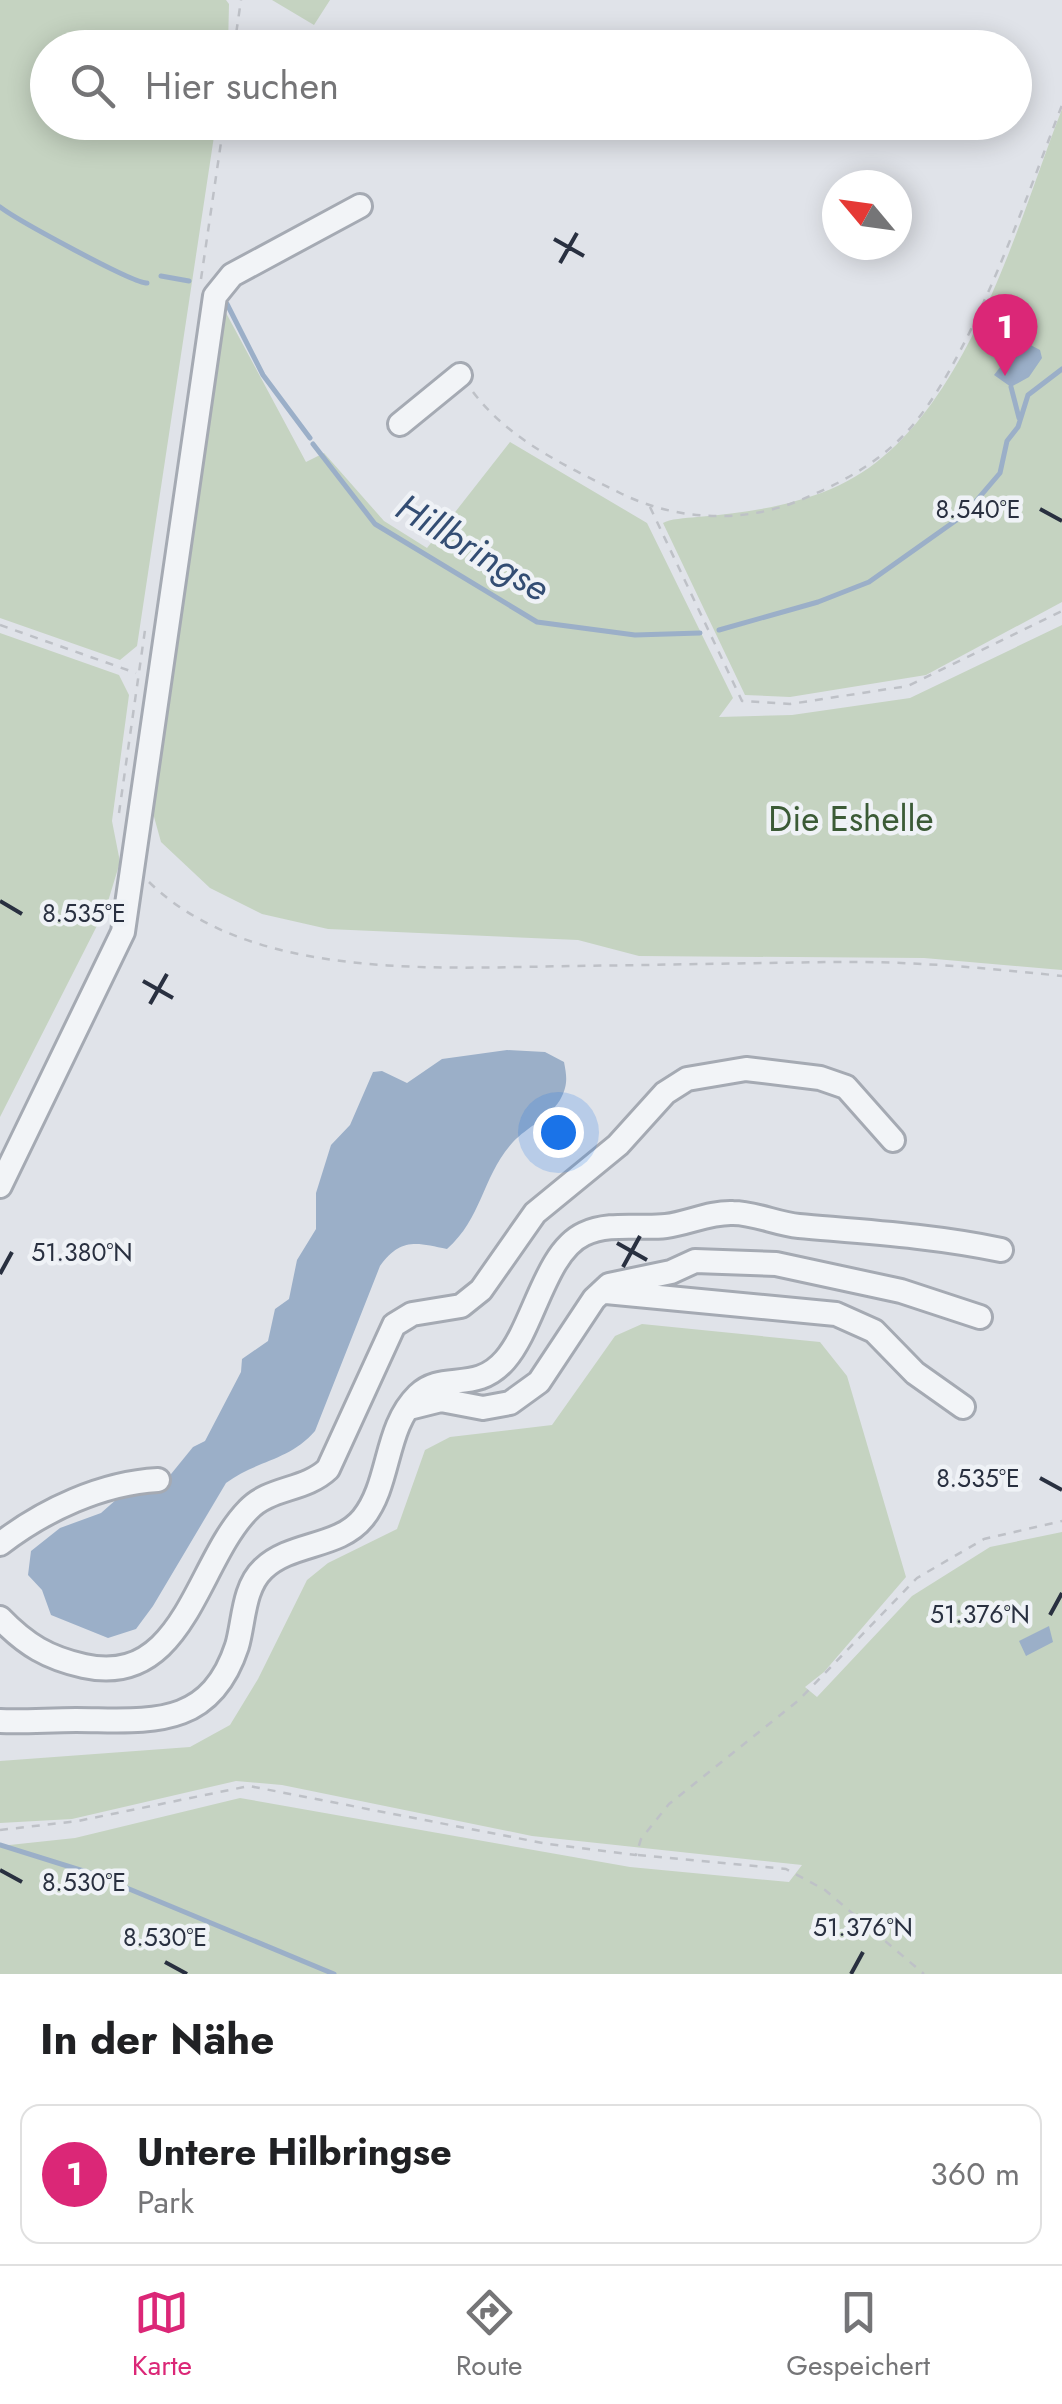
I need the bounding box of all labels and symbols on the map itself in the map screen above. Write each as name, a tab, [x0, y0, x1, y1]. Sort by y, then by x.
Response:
north arrow	[822, 170, 912, 260]
pin: 1	[972, 294, 1038, 376]
water label: Hillbringse	[386, 480, 560, 614]
text: 8.540°E	[935, 491, 1021, 527]
park label: Die Eshelle	[768, 794, 934, 844]
text: 8.535°E	[42, 895, 126, 931]
your location	[533, 1107, 584, 1158]
text: 51.380°N	[31, 1234, 133, 1270]
text: 8.535°E	[936, 1460, 1020, 1496]
text: 51.376°N	[930, 1596, 1030, 1632]
text: 8.530°E	[42, 1864, 126, 1900]
text: 51.376°N	[813, 1909, 913, 1945]
text: 8.530°E	[123, 1919, 207, 1955]

